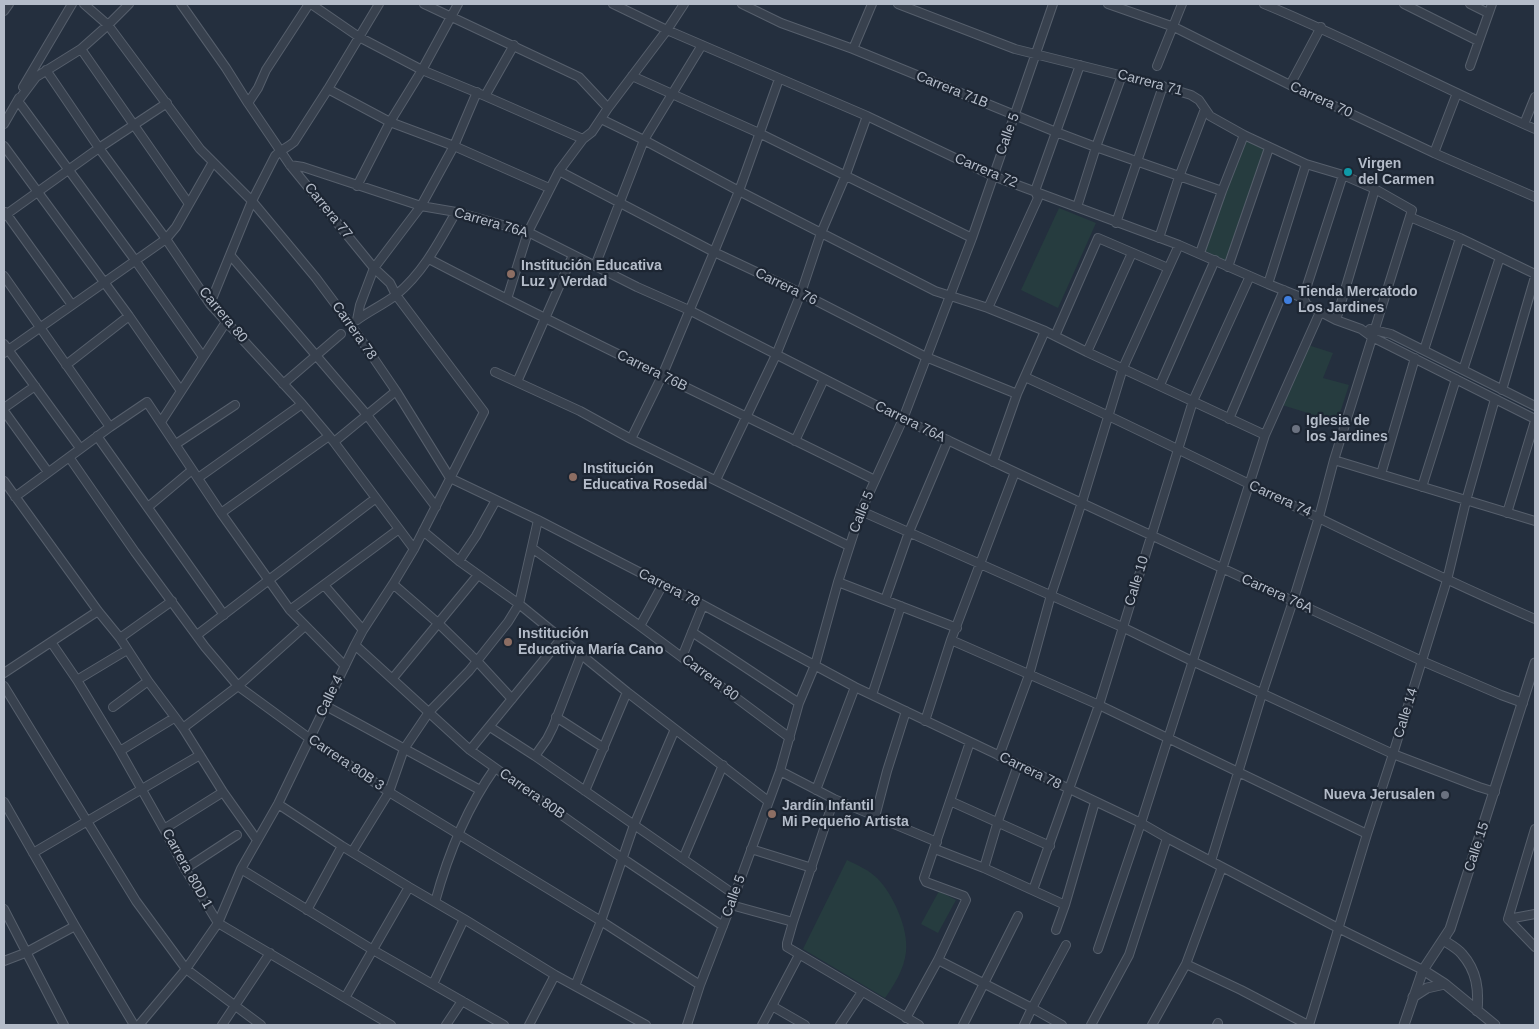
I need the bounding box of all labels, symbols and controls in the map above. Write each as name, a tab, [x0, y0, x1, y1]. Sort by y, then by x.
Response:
street label: Carrera 71	[1116, 66, 1184, 100]
street label: Carrera 71B	[914, 68, 990, 112]
street label: Carrera 70	[1287, 78, 1355, 122]
street label: Calle 5	[993, 111, 1023, 157]
street label: Carrera 72	[952, 150, 1020, 192]
place label: Virgen del Carmen	[1358, 156, 1434, 188]
marker: Virgen del Carmen	[1342, 166, 1354, 178]
street label: Carrera 77	[300, 180, 356, 242]
street label: Carrera 76A	[452, 204, 530, 242]
place label: Institución Educativa Luz y Verdad	[521, 258, 662, 290]
street label: Carrera 76	[752, 265, 820, 309]
marker: Institución Educativa Luz y Verdad	[505, 268, 517, 280]
street label: Carrera 80	[195, 284, 251, 346]
place label: Tienda Mercatodo Los Jardines	[1298, 284, 1418, 316]
marker: Tienda Mercatodo Los Jardines	[1282, 294, 1294, 306]
street label: Carrera 78	[328, 299, 380, 363]
street label: Carrera 76B	[614, 347, 690, 395]
street label: Carrera 76A	[872, 398, 948, 446]
place label: Iglesia de los Jardines	[1306, 413, 1388, 446]
marker: Iglesia de los Jardines	[1290, 423, 1302, 435]
place label: Institución Educativa Rosedal	[583, 461, 707, 494]
marker: Institución Educativa Rosedal	[567, 471, 579, 483]
street label: Carrera 74	[1246, 477, 1314, 521]
street label: Calle 5	[846, 489, 878, 535]
street label: Calle 10	[1121, 554, 1153, 608]
street label: Carrera 78	[635, 565, 703, 611]
street label: Carrera 76A	[1239, 571, 1315, 617]
place label: Institución Educativa María Cano	[518, 626, 663, 658]
marker: Institución Educativa María Cano	[502, 636, 514, 648]
street label: Carrera 80	[678, 651, 742, 705]
street label: Calle 4	[313, 673, 347, 719]
street label: Calle 14	[1390, 686, 1422, 740]
street label: Carrera 80B 3	[305, 731, 387, 795]
street label: Carrera 78	[996, 749, 1064, 793]
street label: Carrera 80B	[496, 765, 568, 823]
place label: Nueva Jerusalen	[1324, 787, 1435, 803]
marker: Nueva Jerusalen	[1439, 789, 1451, 801]
place label: Jardín Infantil Mi Pequeño Artista	[782, 798, 909, 830]
marker: Jardín Infantil Mi Pequeño Artista	[766, 808, 778, 820]
street label: Calle 15	[1461, 820, 1493, 874]
street label: Carrera 80D 1	[158, 826, 216, 912]
street label: Calle 5	[719, 873, 749, 919]

